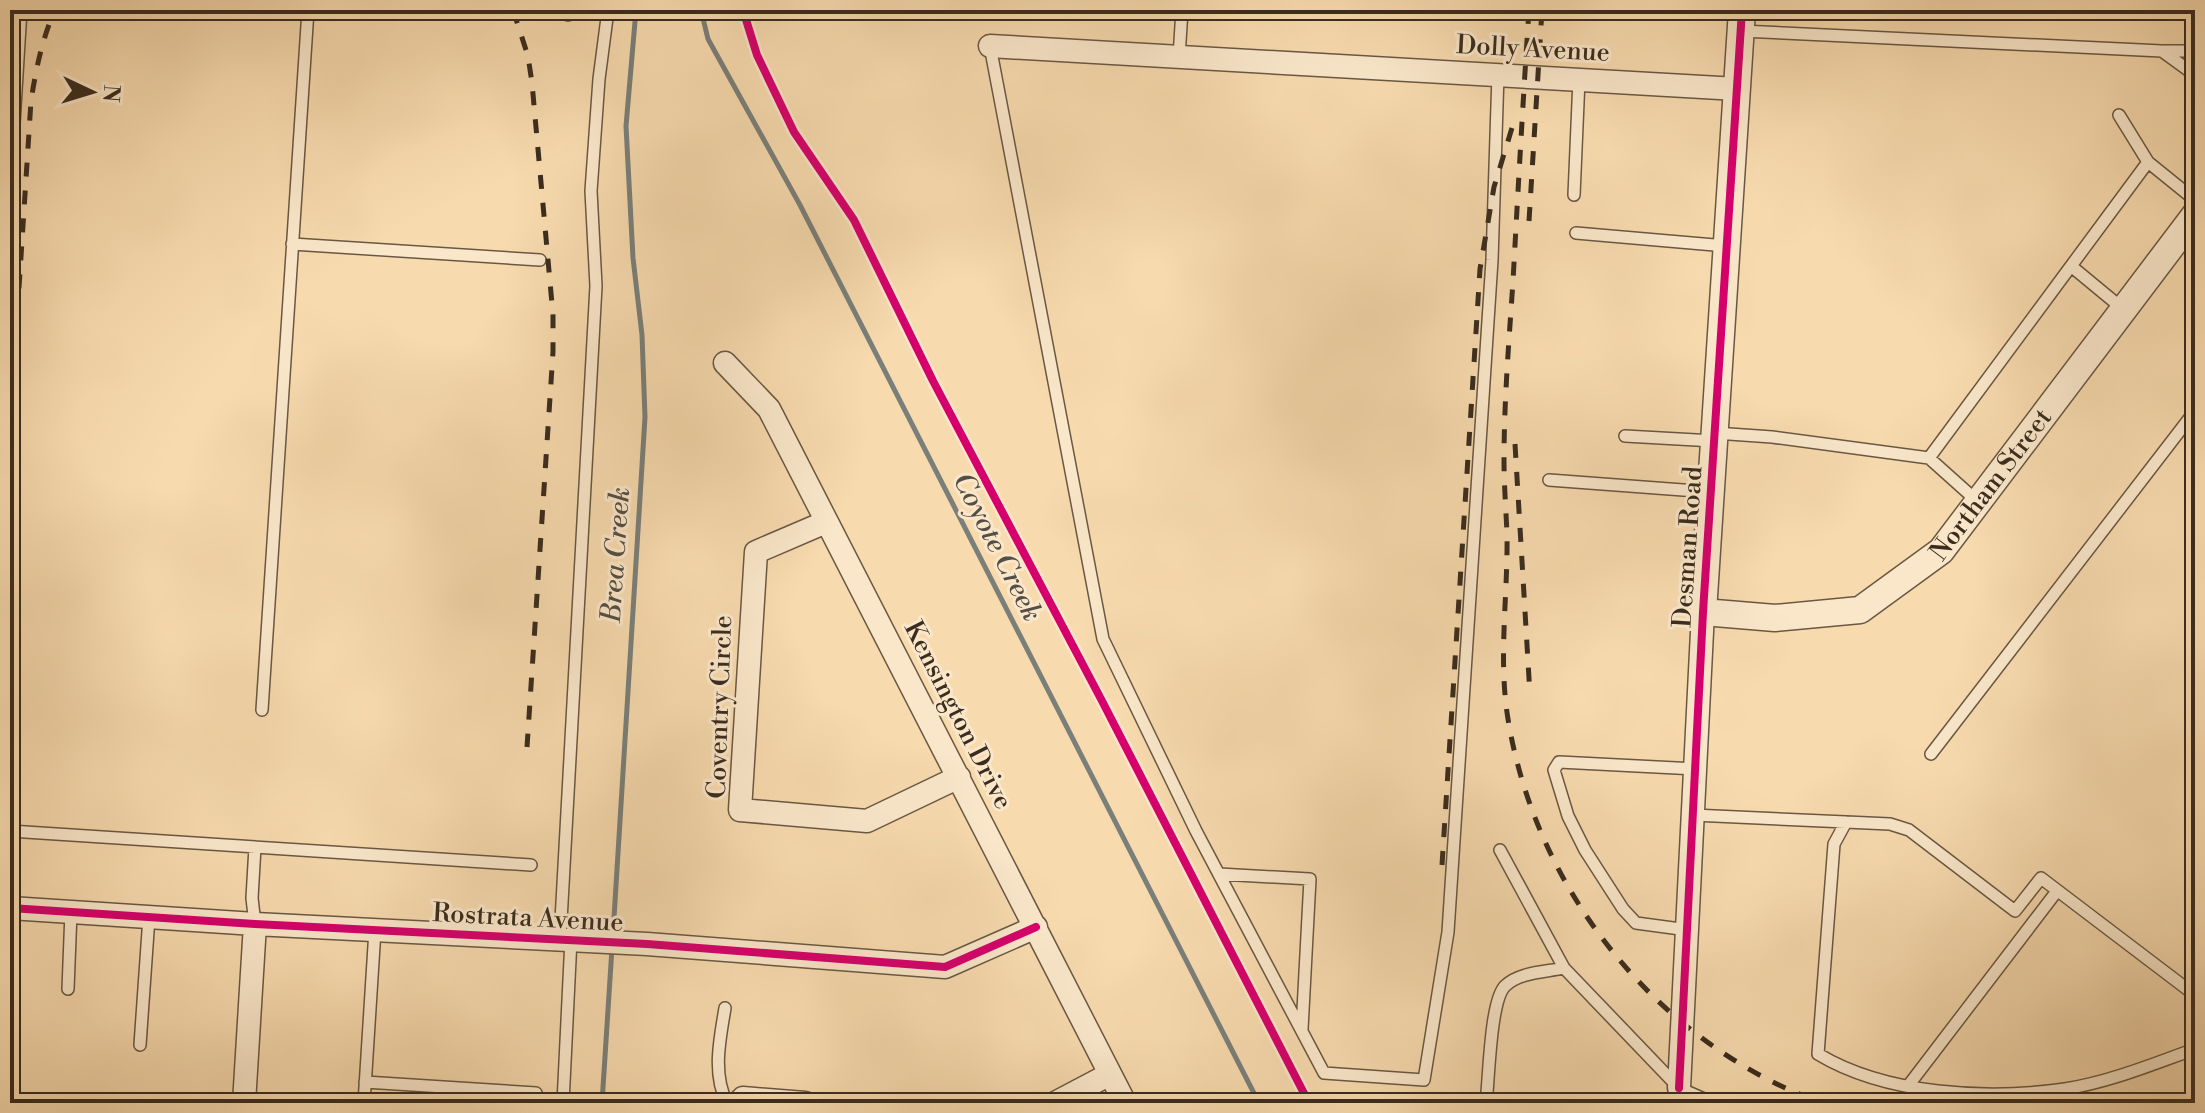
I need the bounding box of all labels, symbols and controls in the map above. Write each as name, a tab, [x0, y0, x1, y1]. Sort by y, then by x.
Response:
street label: Dolly Avenue	[1455, 29, 1611, 69]
north arrow	[52, 52, 132, 132]
text: N	[96, 84, 125, 104]
street label: Northam Street	[1923, 402, 2059, 567]
street label: Desman Road	[1666, 465, 1710, 629]
water label: Coyote Creek	[945, 467, 1049, 627]
water label: Brea Creek	[594, 486, 638, 625]
street label: Coventry Circle	[701, 615, 739, 799]
street label: Kensington Drive	[897, 616, 1019, 814]
street label: Rostrata Avenue	[432, 897, 624, 939]

